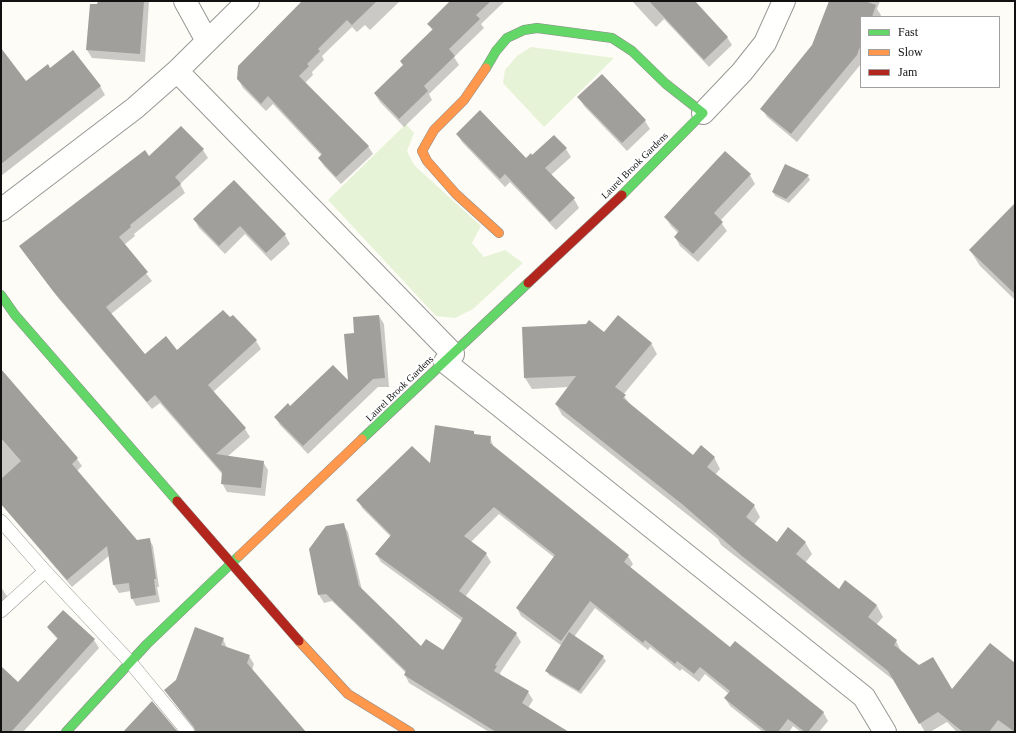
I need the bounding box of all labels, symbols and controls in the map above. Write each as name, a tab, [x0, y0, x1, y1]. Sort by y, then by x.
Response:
legend	[860, 16, 1000, 88]
text: Fast	[898, 25, 918, 39]
text: Slow	[898, 45, 923, 59]
text: Jam	[898, 65, 917, 79]
street label: Laurel Brook Gardens	[599, 130, 671, 202]
street label: Laurel Brook Gardens	[364, 354, 436, 424]

